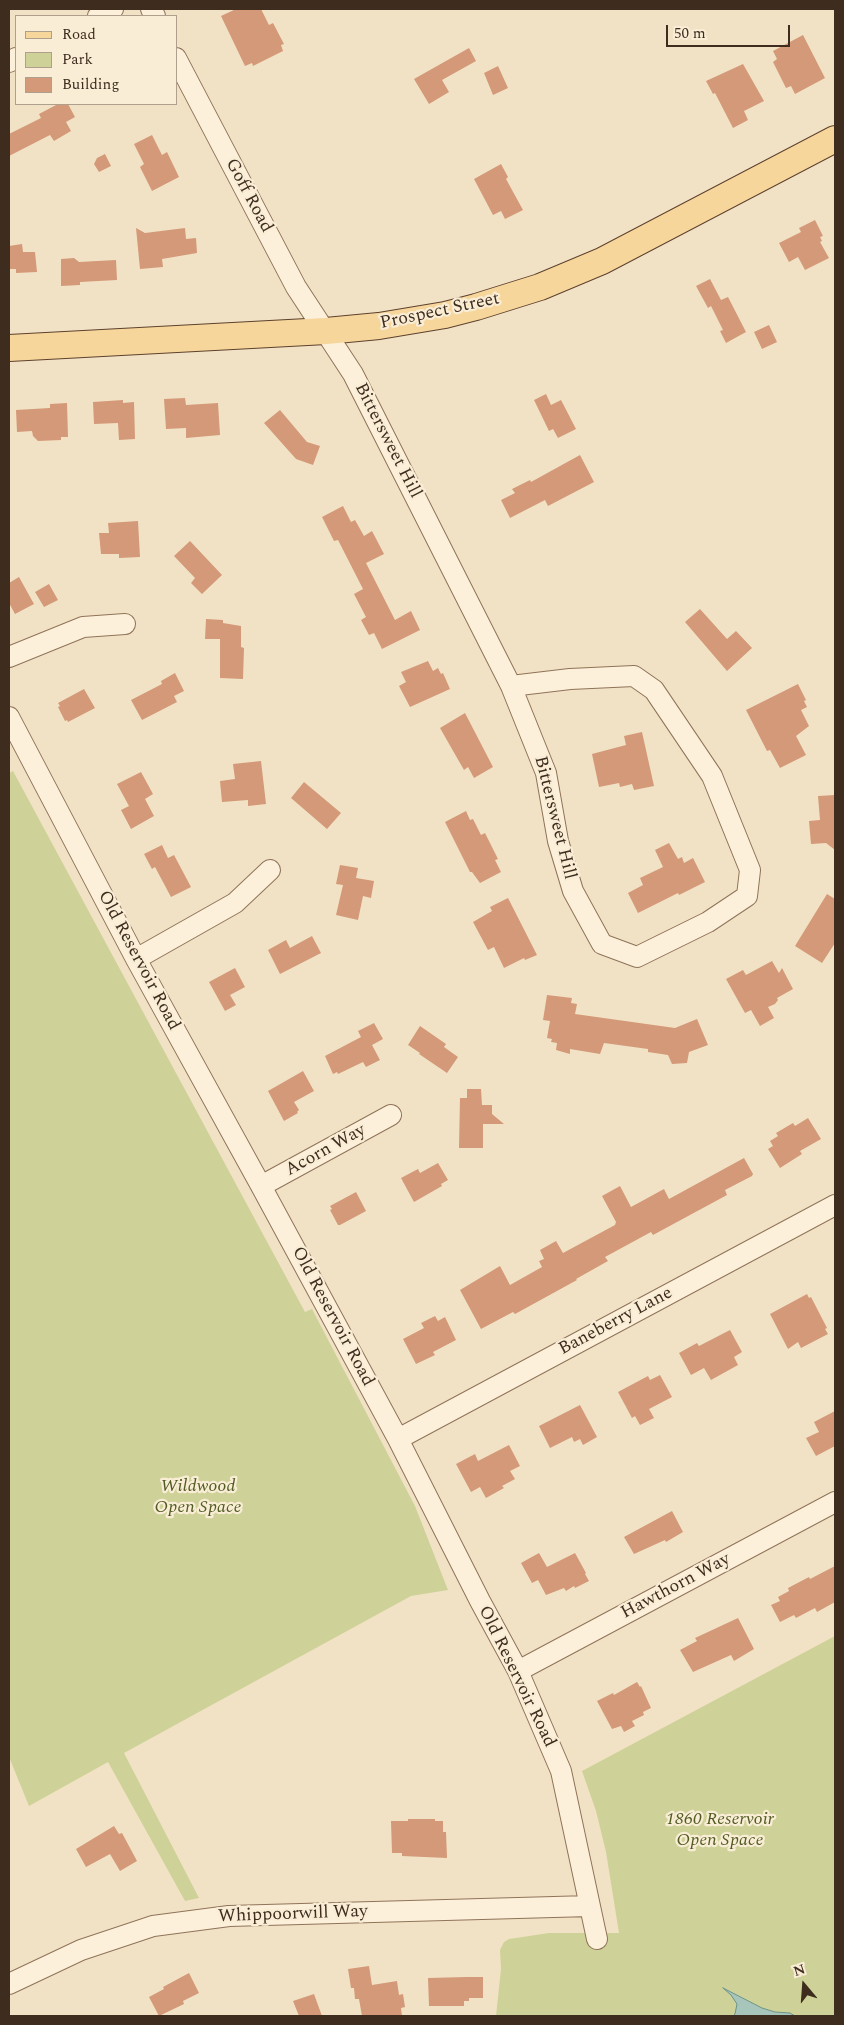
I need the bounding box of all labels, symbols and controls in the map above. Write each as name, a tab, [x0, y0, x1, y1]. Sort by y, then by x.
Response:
legend	[15, 15, 178, 105]
scale bar	[669, 15, 793, 47]
text: 50 m	[674, 22, 706, 45]
text: Road	[62, 23, 96, 46]
text: Park	[62, 48, 93, 71]
text: Building	[62, 73, 119, 96]
street label: Goff Road	[219, 155, 277, 237]
street label: Prospect Street	[378, 289, 502, 335]
street label: Bittersweet Hill	[349, 380, 425, 502]
street label: Bittersweet Hill	[528, 754, 580, 882]
street label: Old Reservoir Road	[92, 888, 184, 1034]
street label: Acorn Way	[282, 1120, 370, 1182]
street label: Old Reservoir Road	[286, 1244, 378, 1390]
street label: Baneberry Lane	[556, 1283, 676, 1361]
park label: Wildwood Open Space	[155, 1476, 241, 1518]
street label: Hawthorn Way	[618, 1549, 734, 1625]
street label: Old Reservoir Road	[472, 1603, 560, 1751]
park label: 1860 Reservoir Open Space	[666, 1809, 774, 1852]
street label: Whippoorwill Way	[218, 1902, 368, 1928]
text: N	[791, 1959, 808, 1982]
north arrow	[779, 1960, 829, 2010]

